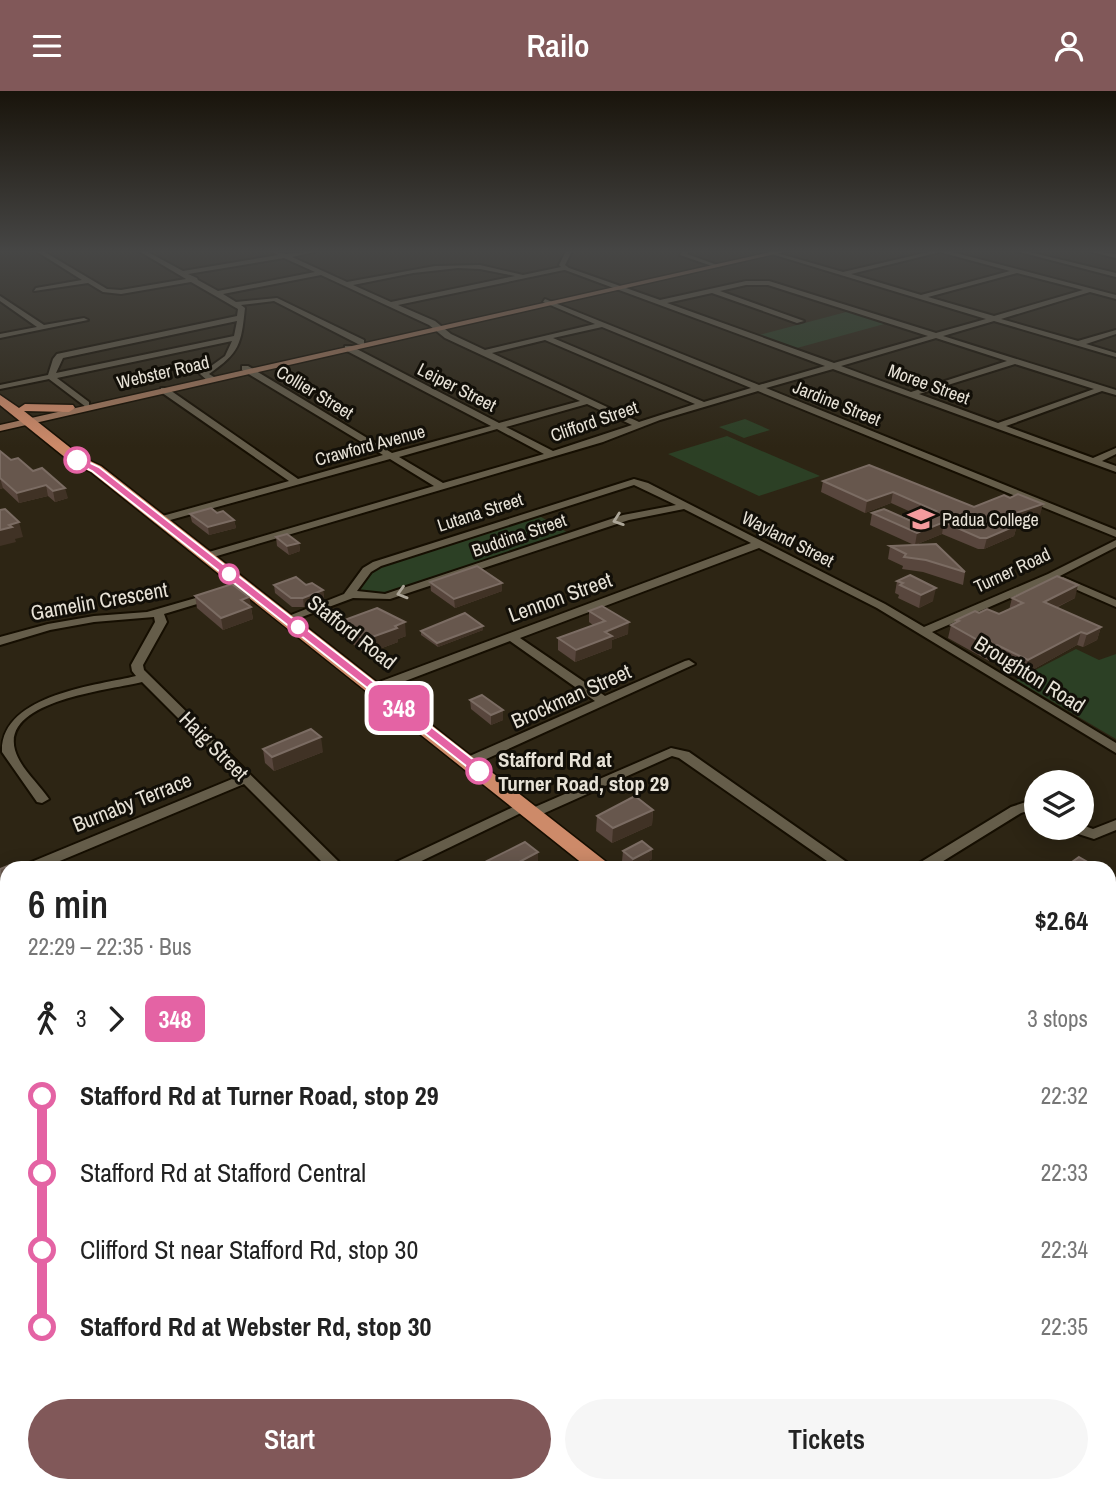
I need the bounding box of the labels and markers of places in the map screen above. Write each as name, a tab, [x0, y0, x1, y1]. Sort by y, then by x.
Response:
unlabelled marker	[64, 447, 90, 473]
school or university icon: Padua College	[906, 504, 936, 534]
place label: Padua College	[942, 507, 1039, 532]
unlabelled marker	[219, 564, 239, 584]
unlabelled marker	[288, 617, 308, 637]
place label: Stafford Rd at Turner Road, stop 29	[498, 745, 669, 798]
marker: Stafford Rd at Turner Road, stop 29	[466, 758, 492, 784]

